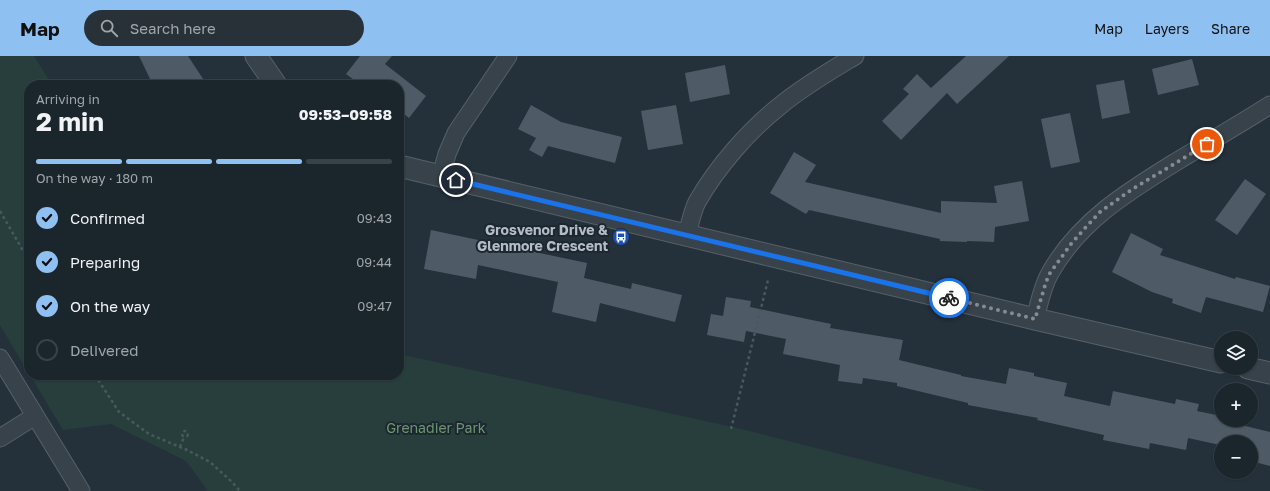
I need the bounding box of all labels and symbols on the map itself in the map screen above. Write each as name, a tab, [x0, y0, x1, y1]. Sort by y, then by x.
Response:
pin	[1190, 127, 1224, 161]
pin	[439, 163, 473, 197]
place label: Grosvenor Drive & Glenmore Crescent	[477, 221, 608, 254]
bus stop icon: Grosvenor Drive & Glenmore Crescent	[611, 227, 631, 247]
courier	[929, 278, 969, 318]
park label: Grenadier Park	[386, 419, 486, 436]

